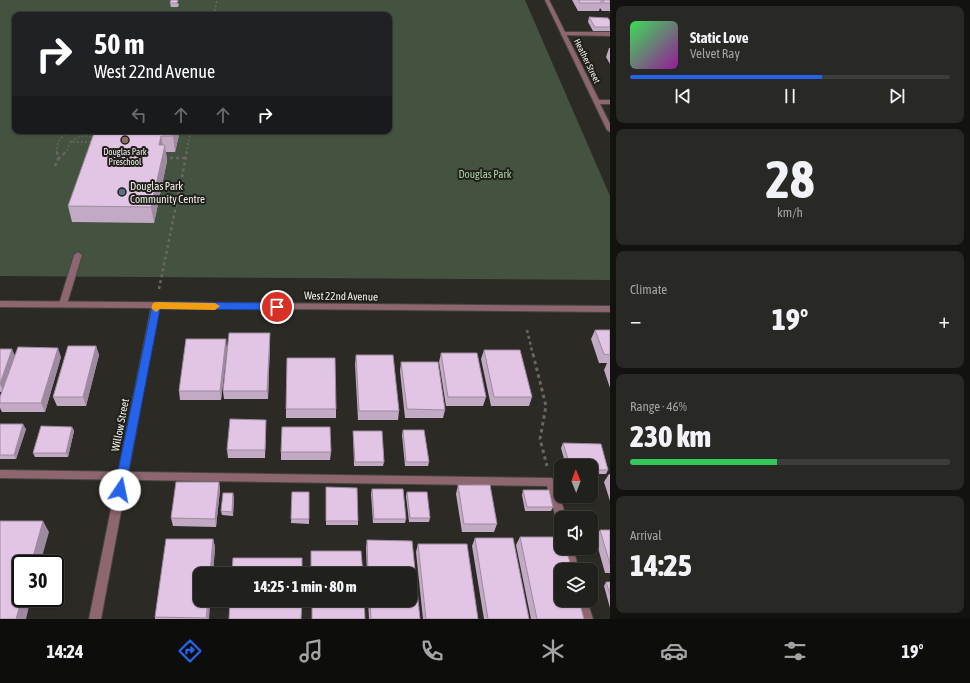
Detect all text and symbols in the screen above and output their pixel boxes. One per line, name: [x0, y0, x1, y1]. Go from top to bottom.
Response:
icon: right: [28, 28, 80, 80]
text: 50 m: [94, 28, 144, 60]
text: Static Love: [690, 29, 749, 46]
street label: Heather Street: [572, 37, 602, 85]
text: Velvet Ray: [690, 46, 740, 61]
text: West 22nd Avenue: [94, 61, 215, 82]
icon: previous: [672, 85, 694, 107]
icon: pause: [779, 85, 801, 107]
icon: next: [886, 85, 908, 107]
icon: left: [128, 104, 150, 126]
icon: ahead: [170, 104, 192, 126]
icon: ahead: [212, 104, 234, 126]
icon: right: [254, 104, 276, 126]
marker: Douglas Park Preschool: [120, 135, 130, 145]
place label: Douglas Park Preschool: [103, 147, 147, 167]
text: 28: [766, 149, 814, 209]
park label: Douglas Park: [458, 168, 512, 180]
place label: Douglas Park Community Centre: [130, 180, 205, 205]
marker: Douglas Park Community Centre: [117, 187, 127, 197]
text: km/h: [777, 205, 803, 220]
text: Climate: [630, 282, 667, 297]
street label: West 22nd Avenue: [304, 289, 378, 303]
pin: [260, 290, 294, 324]
icon: arrive: [266, 296, 288, 318]
text: 19°: [772, 302, 808, 336]
text: −: [630, 307, 641, 333]
text: +: [939, 307, 950, 333]
street label: Willow Street: [109, 398, 131, 452]
text: Range · 46%: [630, 399, 687, 414]
text: 230 km: [630, 419, 711, 453]
north arrow: [554, 459, 598, 503]
map controls: [554, 459, 598, 607]
position arrow: [99, 469, 141, 511]
button: sound: [554, 511, 598, 555]
text: Arrival: [630, 528, 662, 543]
text: 14:25: [630, 548, 692, 582]
speed limit sign: 30: [12, 555, 64, 607]
button: layers: [554, 563, 598, 607]
text: 14:25 · 1 min · 80 m: [253, 578, 357, 595]
icon: directions: [176, 637, 204, 665]
icon: music: [297, 637, 325, 665]
icon: phone: [418, 637, 446, 665]
icon: climate: [539, 637, 567, 665]
icon: car: [660, 637, 688, 665]
icon: filters: [781, 637, 809, 665]
text: 14:24: [46, 641, 83, 662]
text: 19°: [902, 641, 924, 662]

